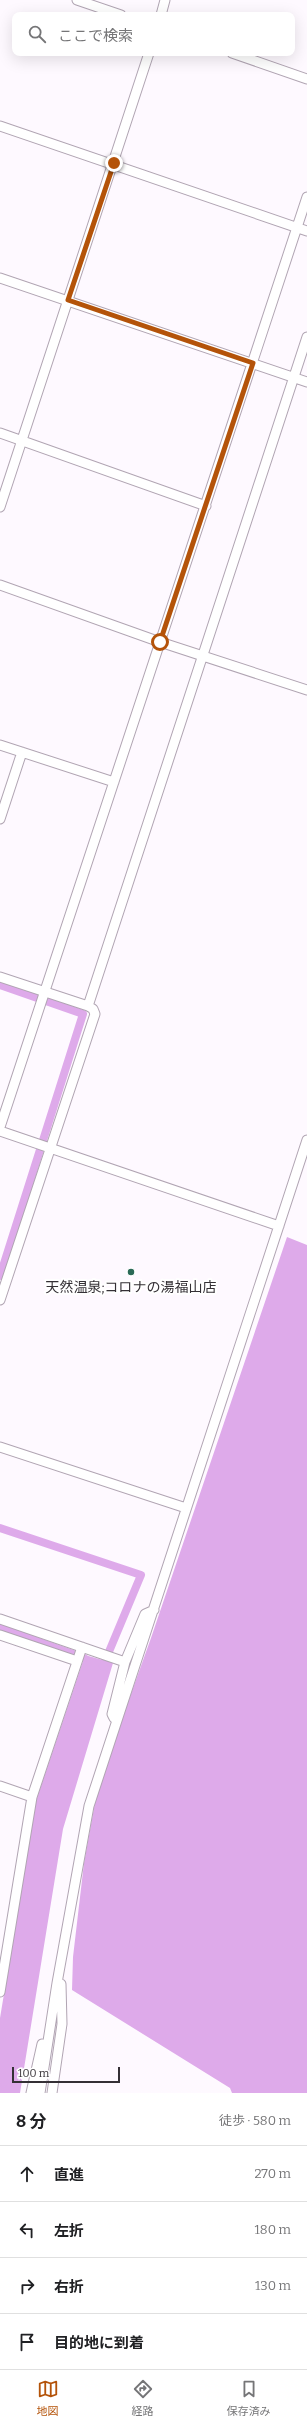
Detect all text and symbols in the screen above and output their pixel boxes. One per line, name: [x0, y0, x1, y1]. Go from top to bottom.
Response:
search box: [12, 12, 295, 56]
icon: search: [26, 23, 48, 45]
text: ここで検索: [58, 27, 133, 45]
route end: [105, 154, 123, 172]
route start: [151, 633, 169, 651]
marker: 天然温泉;コロナの湯福山店: [126, 1267, 136, 1277]
place label: 天然温泉;コロナの湯福山店: [45, 1279, 217, 1296]
scale bar: [12, 2065, 120, 2084]
text: 100 m: [18, 2067, 49, 2080]
text: 8 分: [16, 2111, 46, 2132]
text: 徒歩 · 580 m: [219, 2113, 291, 2128]
icon: ahead: [16, 2163, 38, 2185]
text: 直進: [54, 2166, 84, 2184]
text: 270 m: [254, 2166, 291, 2181]
icon: left: [16, 2219, 38, 2241]
text: 左折: [54, 2222, 84, 2240]
text: 180 m: [255, 2222, 291, 2237]
icon: right: [16, 2275, 38, 2297]
text: 右折: [54, 2278, 84, 2296]
text: 130 m: [255, 2278, 291, 2293]
icon: arrive: [16, 2331, 38, 2353]
text: 目的地に到着: [54, 2334, 144, 2352]
tab: 地図: [37, 2378, 59, 2418]
tab: 経路: [132, 2378, 154, 2418]
tab: 保存済み: [227, 2378, 271, 2418]

